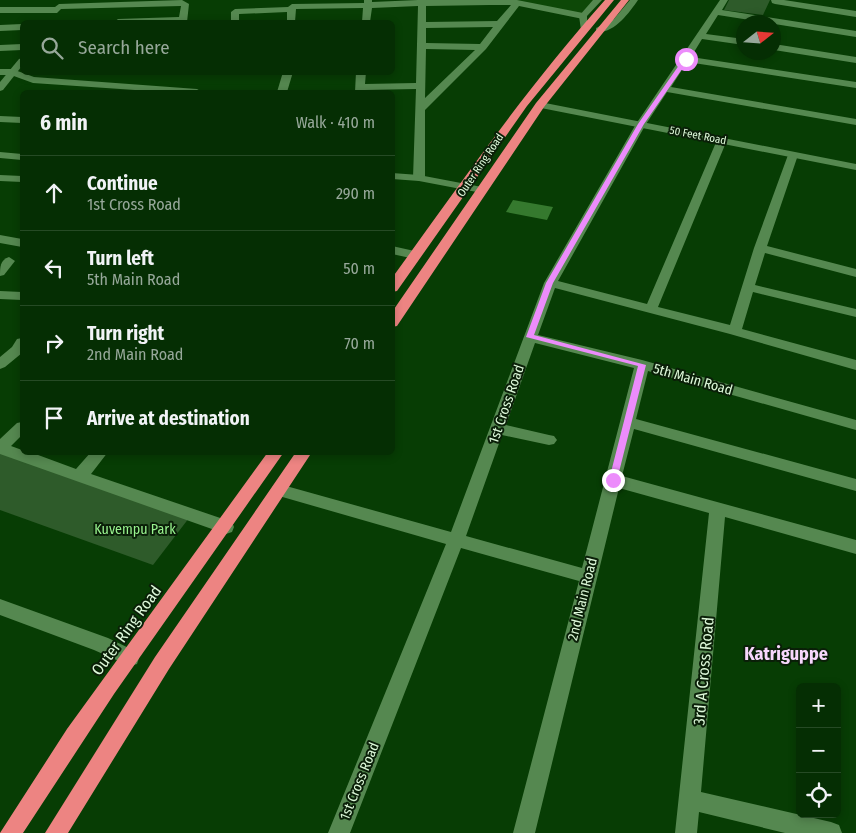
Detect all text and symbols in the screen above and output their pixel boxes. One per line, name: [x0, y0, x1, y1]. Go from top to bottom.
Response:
north arrow: [736, 15, 781, 60]
search box: [20, 20, 395, 75]
icon: search: [38, 34, 66, 62]
text: Search here: [78, 36, 170, 59]
route start: [675, 48, 698, 71]
text: 6 min: [40, 110, 88, 136]
text: Walk · 410 m: [296, 113, 375, 132]
street label: 50 Feet Road: [668, 124, 727, 147]
street label: Outer Ring Road: [455, 131, 506, 199]
text: Continue: [87, 172, 158, 195]
icon: ahead: [40, 179, 68, 207]
text: 290 m: [336, 184, 375, 203]
text: 1st Cross Road: [87, 195, 181, 214]
text: Turn left: [87, 247, 154, 270]
icon: left: [40, 254, 68, 282]
text: 50 m: [343, 259, 375, 278]
text: 5th Main Road: [87, 270, 180, 289]
text: Turn right: [87, 322, 164, 345]
icon: right: [40, 329, 68, 357]
text: 70 m: [344, 334, 375, 353]
text: 2nd Main Road: [87, 345, 183, 364]
street label: 5th Main Road: [651, 360, 734, 399]
street label: 1st Cross Road: [485, 363, 528, 446]
icon: arrive: [40, 404, 68, 432]
text: Arrive at destination: [87, 407, 250, 430]
route end: [602, 469, 625, 492]
park label: Kuvempu Park: [94, 521, 176, 538]
street label: 2nd Main Road: [564, 556, 601, 642]
street label: Outer Ring Road: [87, 582, 165, 679]
street label: 3rd A Cross Road: [689, 616, 718, 726]
district label: Katriguppe: [744, 643, 828, 665]
map controls: [796, 683, 841, 818]
button: +: [796, 683, 841, 728]
button: −: [796, 728, 841, 773]
street label: 1st Cross Road: [336, 740, 383, 822]
button: locate: [796, 773, 841, 818]

